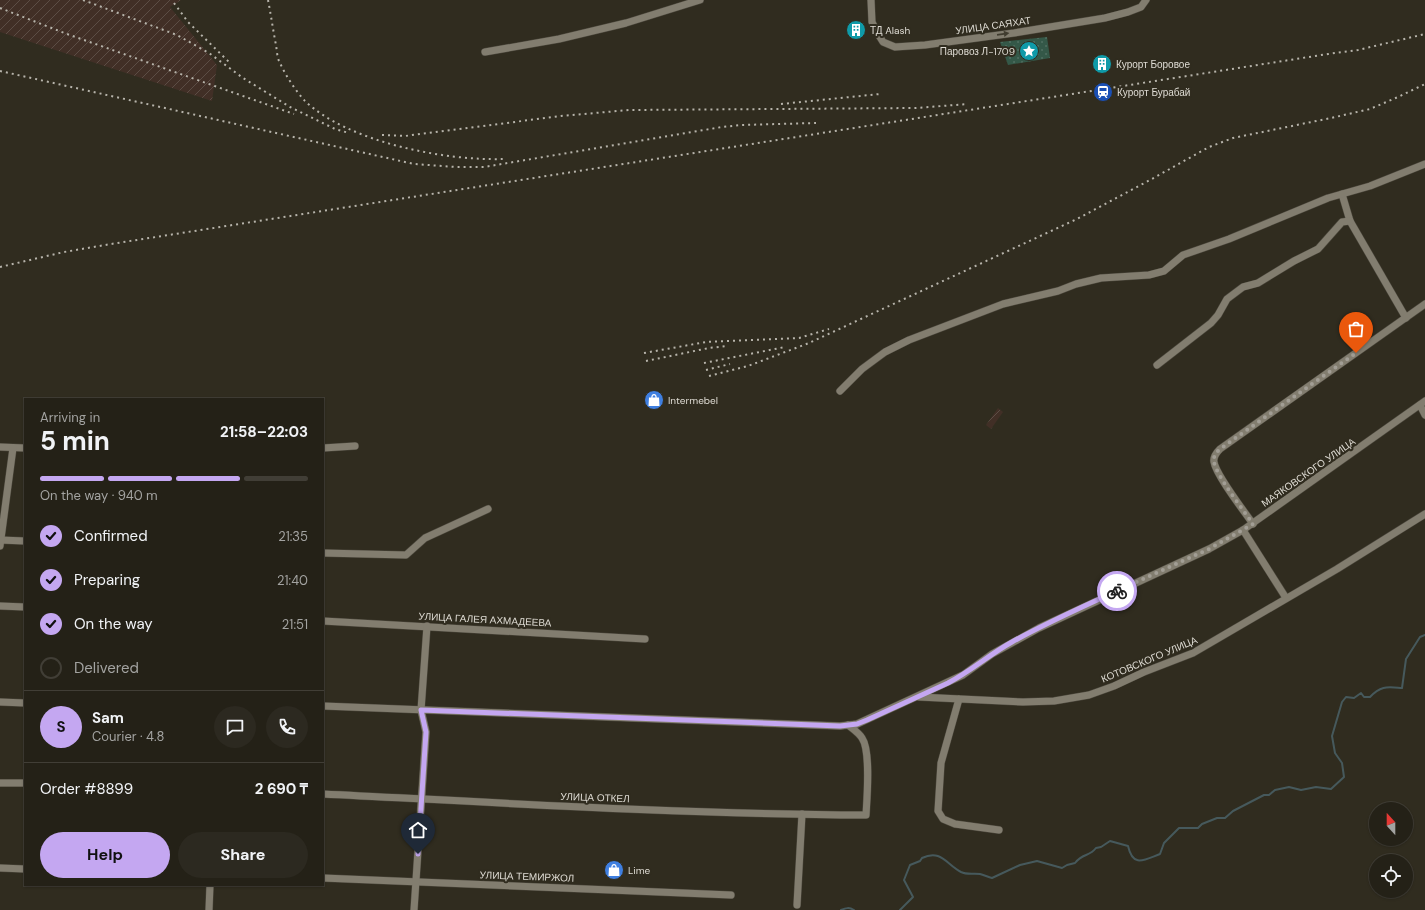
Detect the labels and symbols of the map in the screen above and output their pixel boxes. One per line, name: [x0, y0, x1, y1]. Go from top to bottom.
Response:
street label: УЛИЦА САЯХАТ: [955, 14, 1032, 37]
building icon: ТД Alash: [845, 19, 867, 41]
place label: ТД Alash: [870, 24, 911, 37]
one-way arrow: [997, 31, 1009, 37]
place icon: Паровоз Л-1709: [1018, 40, 1040, 62]
place label: Паровоз Л-1709: [940, 45, 1015, 58]
building icon: Курорт Боровое: [1091, 53, 1113, 75]
place label: Курорт Боровое: [1116, 58, 1190, 71]
station icon: Курорт Бурабай: [1092, 81, 1114, 103]
place label: Курорт Бурабай: [1117, 86, 1190, 99]
pin: [1339, 312, 1373, 353]
shop icon: Intermebel: [643, 389, 665, 411]
place label: Intermebel: [668, 394, 718, 407]
street label: МАЯКОВСКОГО УЛИЦА: [1259, 435, 1358, 510]
courier: [1097, 571, 1137, 611]
street label: УЛИЦА ГАЛЕЯ АХМАДЕЕВА: [418, 610, 552, 629]
street label: КОТОВСКОГО УЛИЦА: [1099, 633, 1199, 686]
street label: УЛИЦА ОТКЕЛ: [560, 790, 630, 805]
north arrow: [1369, 802, 1413, 846]
pin: [401, 813, 435, 854]
shop icon: Lime: [603, 859, 625, 881]
place label: Lime: [628, 864, 651, 877]
street label: УЛИЦА ТЕМИРЖОЛ: [479, 868, 574, 885]

